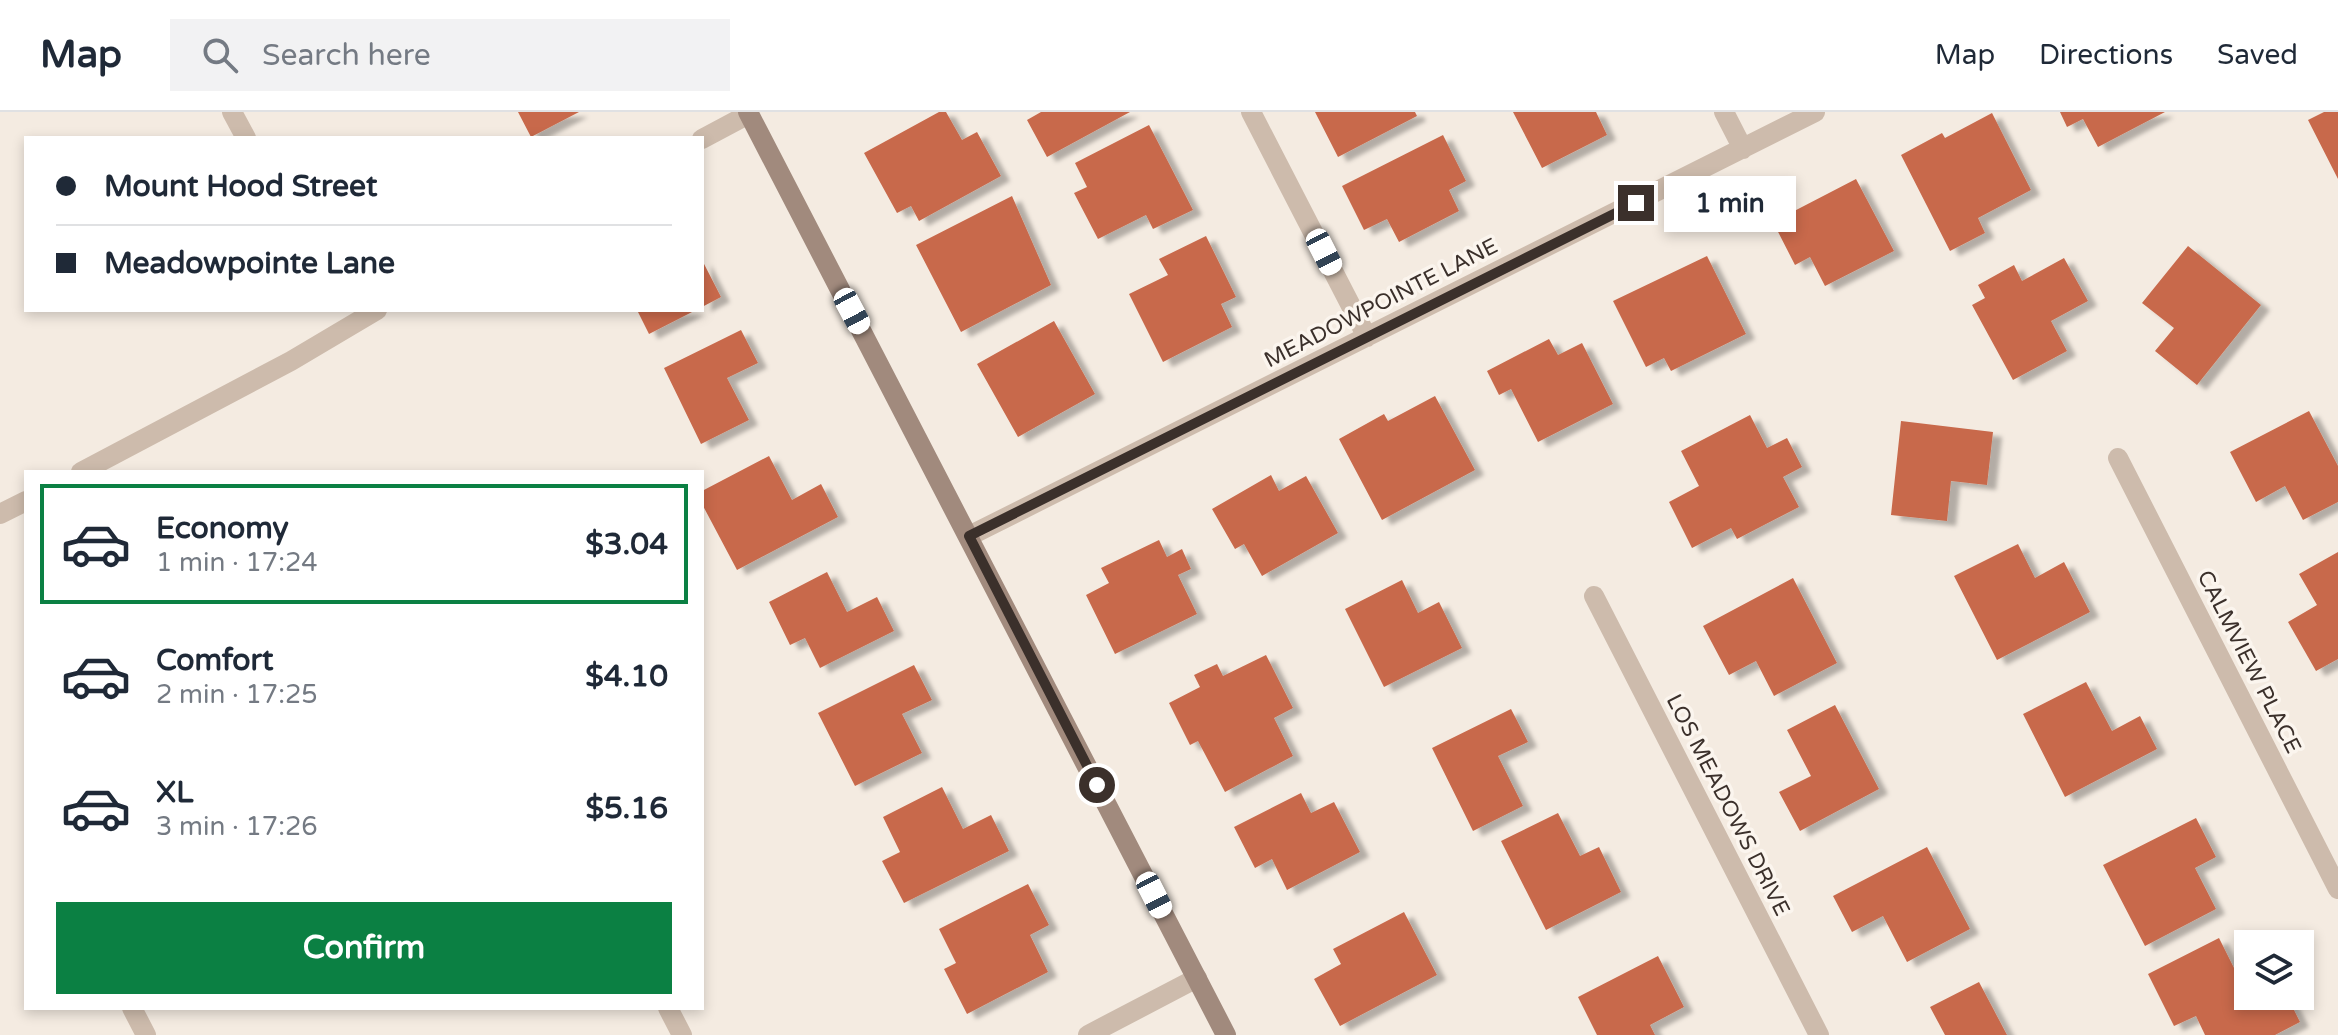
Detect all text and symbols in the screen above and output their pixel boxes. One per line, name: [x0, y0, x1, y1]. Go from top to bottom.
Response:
search box: [170, 19, 730, 91]
text: Map: [40, 32, 122, 78]
icon: search: [198, 33, 242, 77]
text: Search here: [262, 37, 431, 74]
text: Map: [1935, 38, 1995, 72]
text: Directions: [2039, 38, 2173, 72]
text: Saved: [2217, 38, 2298, 72]
text: Mount Hood Street: [104, 168, 377, 205]
callout: 1 min: [1664, 175, 1796, 231]
route end: [1618, 185, 1654, 221]
text: 1 min: [1695, 188, 1765, 219]
car: [1302, 225, 1346, 279]
street label: MEADOWPOINTE LANE: [1260, 233, 1502, 373]
text: Meadowpointe Lane: [104, 245, 395, 282]
car: [830, 284, 874, 338]
icon: car: [60, 508, 132, 580]
text: Economy: [156, 510, 289, 547]
text: $3.04: [585, 526, 668, 563]
text: 1 min · 17:24: [156, 547, 318, 578]
street label: CALMVIEW PLACE: [2192, 566, 2306, 758]
icon: car: [60, 640, 132, 712]
text: Comfort: [156, 642, 274, 679]
text: $4.10: [585, 658, 668, 695]
text: 2 min · 17:25: [156, 679, 318, 710]
street label: LOS MEADOWS DRIVE: [1661, 690, 1795, 920]
route start: [1079, 767, 1115, 803]
icon: car: [60, 772, 132, 844]
text: XL: [156, 774, 193, 811]
text: $5.16: [586, 790, 668, 827]
text: 3 min · 17:26: [156, 811, 318, 842]
car: [1132, 868, 1176, 922]
button: Confirm: [56, 902, 672, 994]
map controls: [2234, 930, 2314, 1010]
button: layers: [2234, 930, 2314, 1010]

